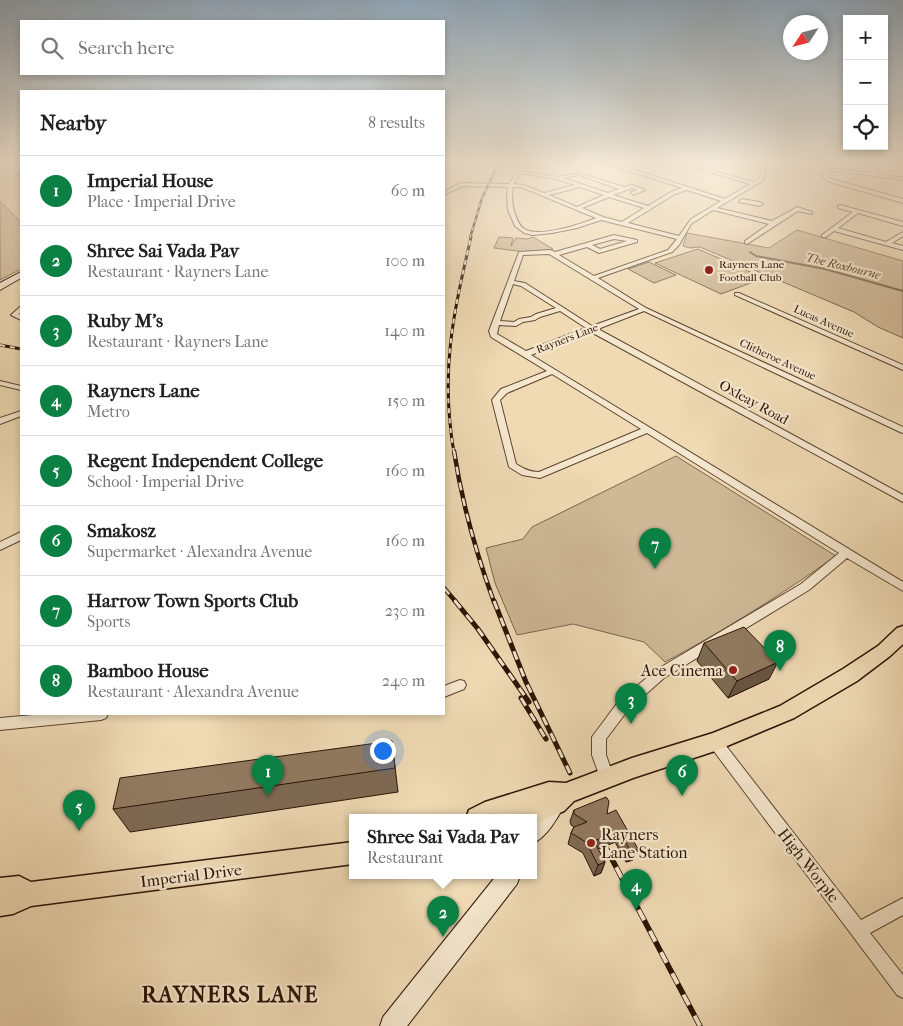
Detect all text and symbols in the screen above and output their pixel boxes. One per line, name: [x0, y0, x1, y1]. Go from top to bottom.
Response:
north arrow: [783, 15, 828, 60]
map controls: [843, 15, 888, 150]
button: +: [843, 15, 888, 60]
search box: [20, 20, 445, 75]
icon: search: [38, 34, 66, 62]
text: Search here: [78, 37, 174, 59]
button: −: [843, 60, 888, 105]
button: locate: [843, 105, 888, 150]
text: Nearby: [40, 111, 106, 135]
text: 8 results: [368, 113, 425, 132]
text: Imperial House: [87, 170, 213, 192]
text: 1: [53, 181, 59, 200]
text: 60 m: [391, 181, 425, 200]
text: Place · Imperial Drive: [87, 192, 236, 211]
text: Shree Sai Vada Pav: [87, 240, 239, 262]
water label: The Roxbourne: [804, 250, 883, 282]
text: 2: [52, 251, 60, 270]
text: 100 m: [385, 251, 425, 270]
place label: Rayners Lane Football Club: [719, 258, 785, 284]
text: Restaurant · Rayners Lane: [87, 262, 268, 281]
marker: Rayners Lane Football Club: [703, 264, 715, 276]
street label: Lucas Avenue: [792, 302, 856, 341]
text: Ruby M's: [87, 310, 163, 332]
text: 3: [53, 321, 59, 340]
text: 140 m: [384, 321, 425, 340]
street label: Rayners Lane: [534, 321, 601, 356]
text: Restaurant · Rayners Lane: [87, 332, 268, 351]
street label: Clitheroe Avenue: [738, 336, 818, 383]
street label: Oxleay Road: [716, 376, 792, 429]
text: Rayners Lane: [87, 380, 200, 402]
text: 4: [51, 391, 61, 410]
text: 150 m: [387, 391, 425, 410]
text: Metro: [87, 402, 130, 421]
text: Regent Independent College: [87, 450, 323, 472]
text: 5: [53, 461, 59, 480]
text: 160 m: [385, 461, 425, 480]
text: School · Imperial Drive: [87, 472, 244, 491]
text: Smakosz: [87, 520, 156, 542]
pin: 7: [639, 528, 671, 569]
text: 6: [52, 531, 60, 550]
text: 160 m: [385, 531, 425, 550]
text: Supermarket · Alexandra Avenue: [87, 542, 312, 561]
text: Harrow Town Sports Club: [87, 590, 298, 612]
text: 7: [52, 601, 60, 620]
text: 230 m: [385, 601, 425, 620]
text: Sports: [87, 612, 130, 631]
pin: 8: [764, 630, 796, 671]
text: Bamboo House: [87, 660, 209, 682]
place label: Ace Cinema: [640, 661, 724, 680]
marker: Ace Cinema: [727, 664, 739, 676]
text: 8: [52, 671, 60, 690]
text: 240 m: [382, 671, 425, 690]
text: Restaurant · Alexandra Avenue: [87, 682, 299, 701]
pin: 3: [615, 683, 647, 724]
your location: [370, 738, 396, 764]
pin: 1: [252, 755, 284, 796]
pin: 6: [666, 755, 698, 796]
pin: 5: [63, 790, 95, 831]
popup: [349, 814, 537, 879]
street label: High Worple: [774, 824, 844, 906]
place label: Rayners Lane Station: [601, 825, 688, 862]
text: Shree Sai Vada Pav: [367, 826, 519, 848]
marker: Rayners Lane Station: [585, 837, 597, 849]
text: Restaurant: [367, 848, 443, 867]
street label: Imperial Drive: [139, 860, 243, 891]
pin: 4: [620, 869, 652, 910]
pin: 2: [427, 896, 459, 937]
district label: RAYNERS LANE: [142, 982, 318, 1008]

